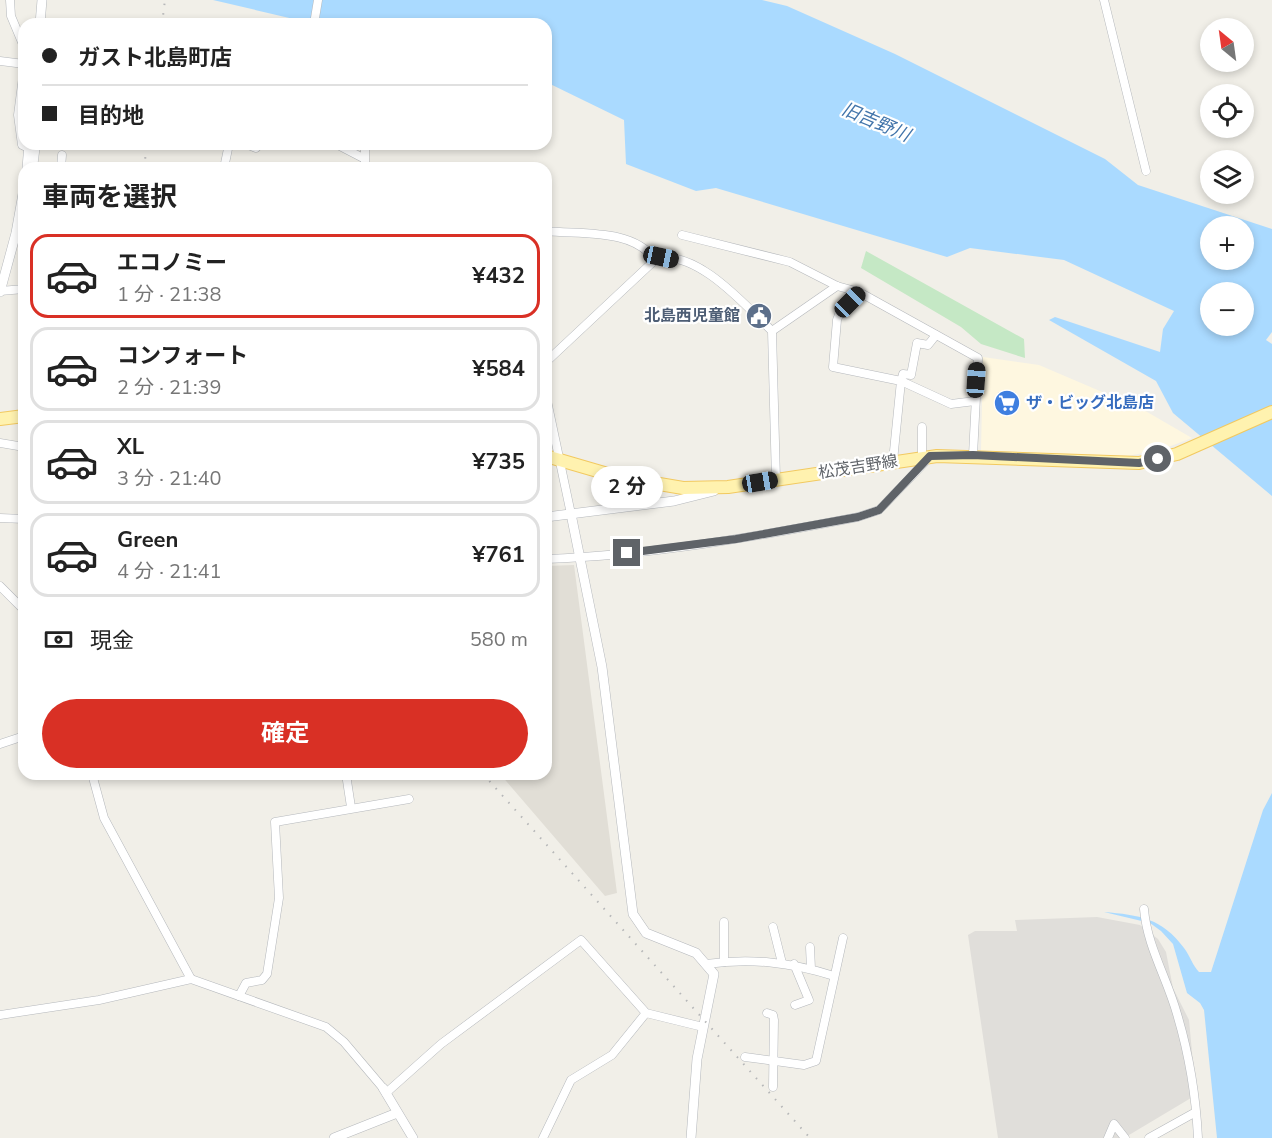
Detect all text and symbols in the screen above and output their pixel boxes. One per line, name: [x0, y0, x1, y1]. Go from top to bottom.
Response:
north arrow: [1200, 18, 1254, 72]
map controls: [1200, 18, 1254, 336]
text: ガスト北島町店: [78, 43, 232, 73]
button: locate: [1200, 84, 1254, 138]
water label: 旧吉野川: [838, 97, 916, 148]
text: 目的地: [78, 101, 144, 131]
button: layers: [1200, 150, 1254, 204]
text: 車両を選択: [42, 179, 177, 216]
button: +: [1200, 216, 1254, 270]
car: [642, 244, 680, 270]
text: エコノミー: [117, 248, 227, 278]
icon: car: [45, 249, 99, 303]
text: ¥432: [472, 261, 525, 291]
text: 1 分 · 21:38: [117, 281, 222, 308]
button: −: [1200, 282, 1254, 336]
car: [831, 283, 869, 321]
public building icon: 北島西児童館: [744, 301, 774, 331]
place label: 北島西児童館: [644, 305, 740, 327]
text: コンフォート: [117, 341, 248, 371]
icon: car: [45, 342, 99, 396]
text: ¥584: [472, 354, 525, 384]
car: [966, 361, 986, 399]
text: 2 分 · 21:39: [117, 374, 222, 401]
supermarket icon: ザ・ビッグ北島店: [992, 388, 1022, 418]
place label: ザ・ビッグ北島店: [1026, 392, 1154, 414]
text: XL: [117, 432, 144, 462]
icon: car: [45, 435, 99, 489]
route start: [1144, 445, 1171, 472]
text: ¥735: [472, 447, 525, 477]
street label: 松茂吉野線: [817, 450, 899, 484]
text: 3 分 · 21:40: [117, 465, 222, 492]
callout: 2 分: [591, 466, 663, 508]
car: [741, 470, 779, 494]
text: 2 分: [608, 473, 646, 500]
text: Green: [117, 525, 178, 555]
icon: car: [45, 528, 99, 582]
route end: [613, 539, 640, 566]
text: ¥761: [472, 540, 525, 570]
text: 4 分 · 21:41: [117, 558, 222, 585]
icon: cash: [42, 623, 75, 656]
text: 現金: [90, 626, 134, 656]
text: 580 m: [470, 626, 528, 653]
button: 確定: [42, 699, 528, 768]

